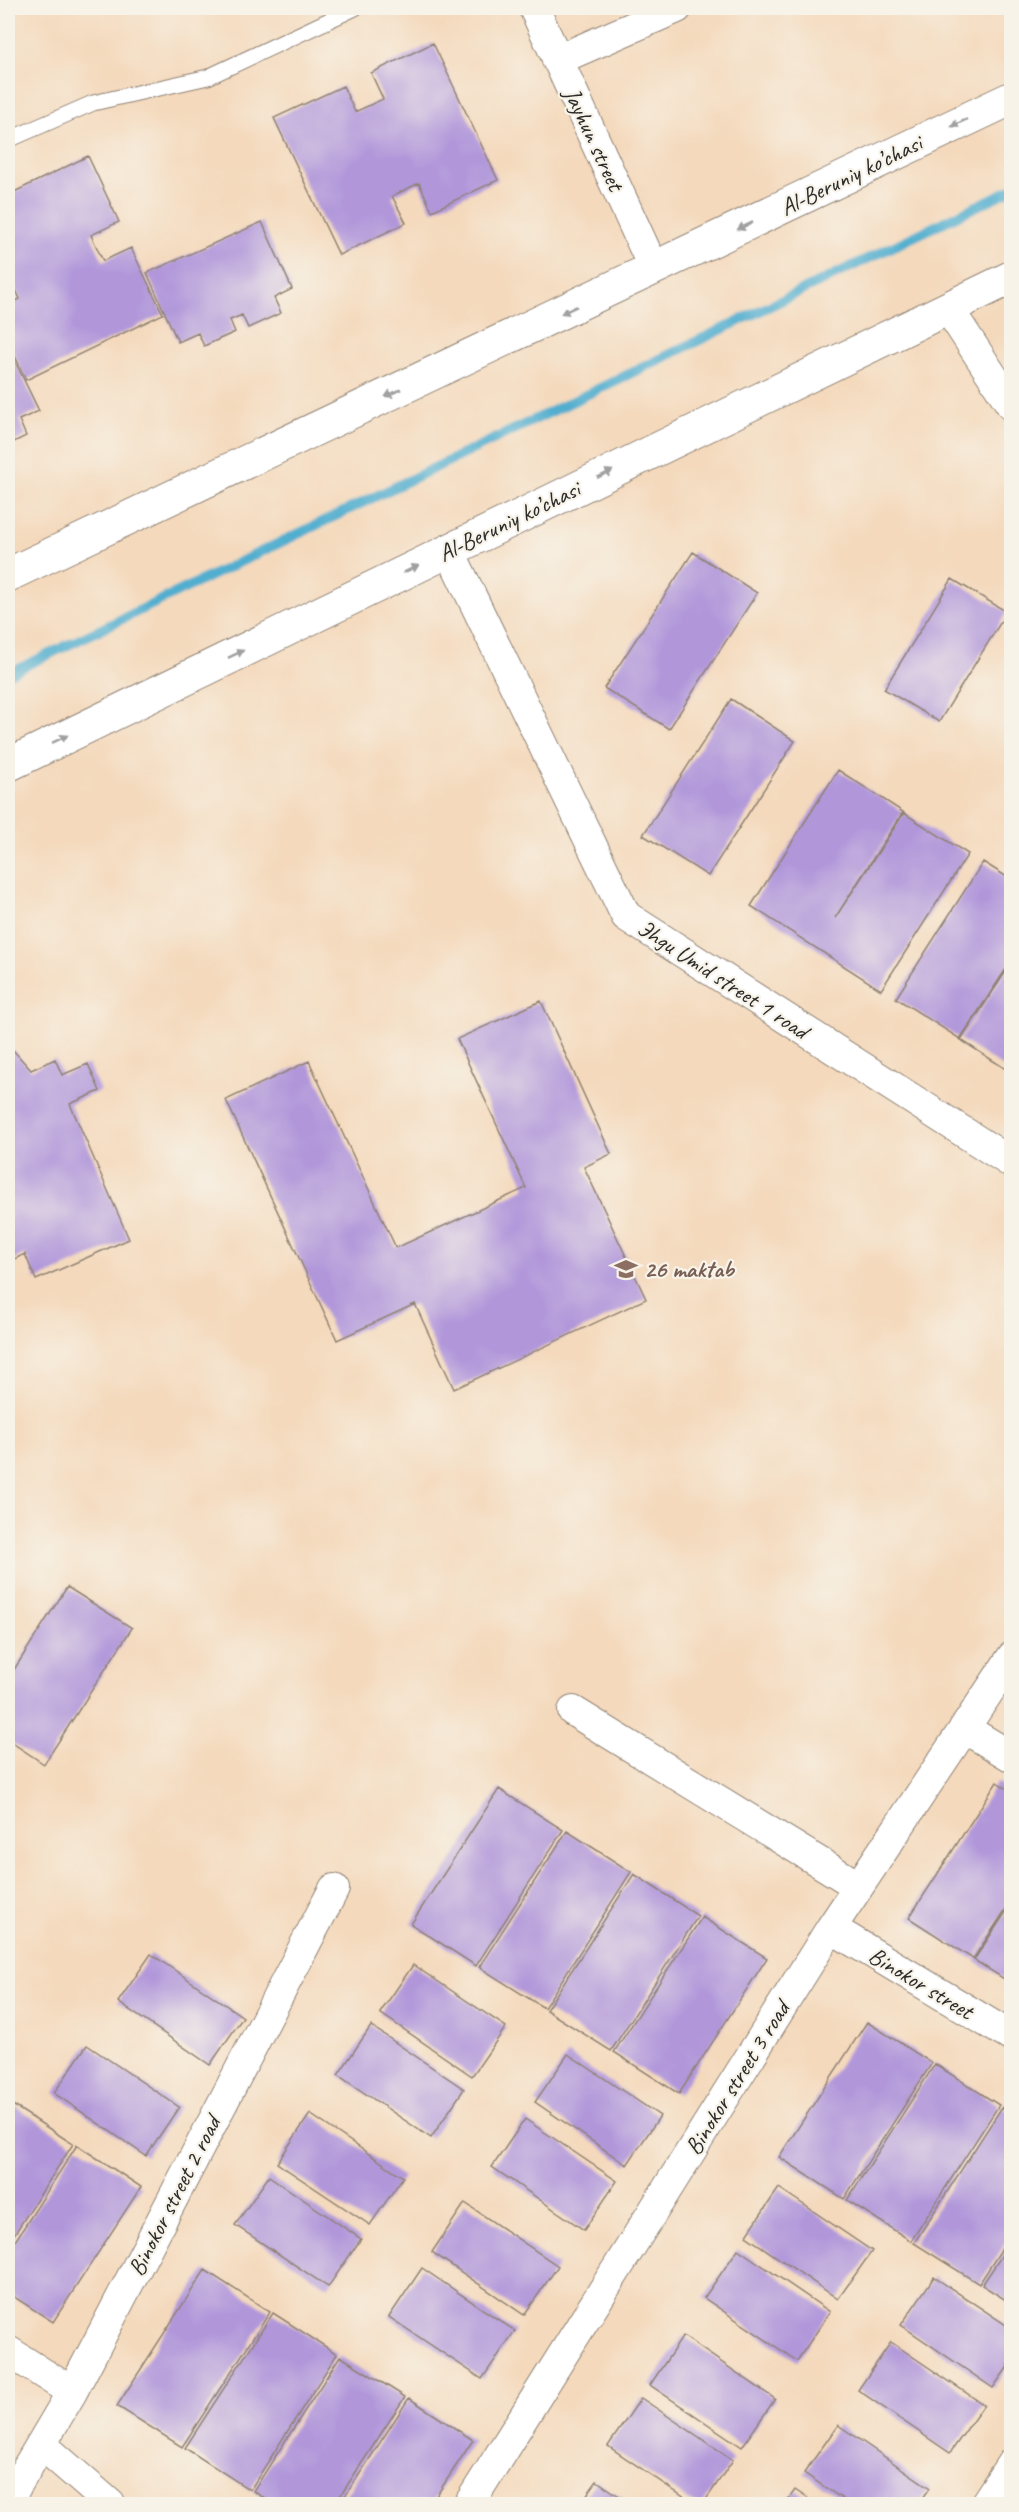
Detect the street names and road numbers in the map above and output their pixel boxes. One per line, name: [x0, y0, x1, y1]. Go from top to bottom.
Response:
street label: Jayhun street: [557, 82, 632, 197]
street label: Al-Beruniy ko’chasi: [775, 127, 929, 222]
street label: Al-Beruniy ko’chasi: [433, 473, 587, 568]
street label: Эhgu Umid street 1 road: [632, 913, 817, 1047]
street label: Binokor street: [863, 1940, 980, 2027]
street label: Binokor street 3 road: [678, 1993, 798, 2160]
street label: Binokor street 2 road: [121, 2108, 229, 2281]

